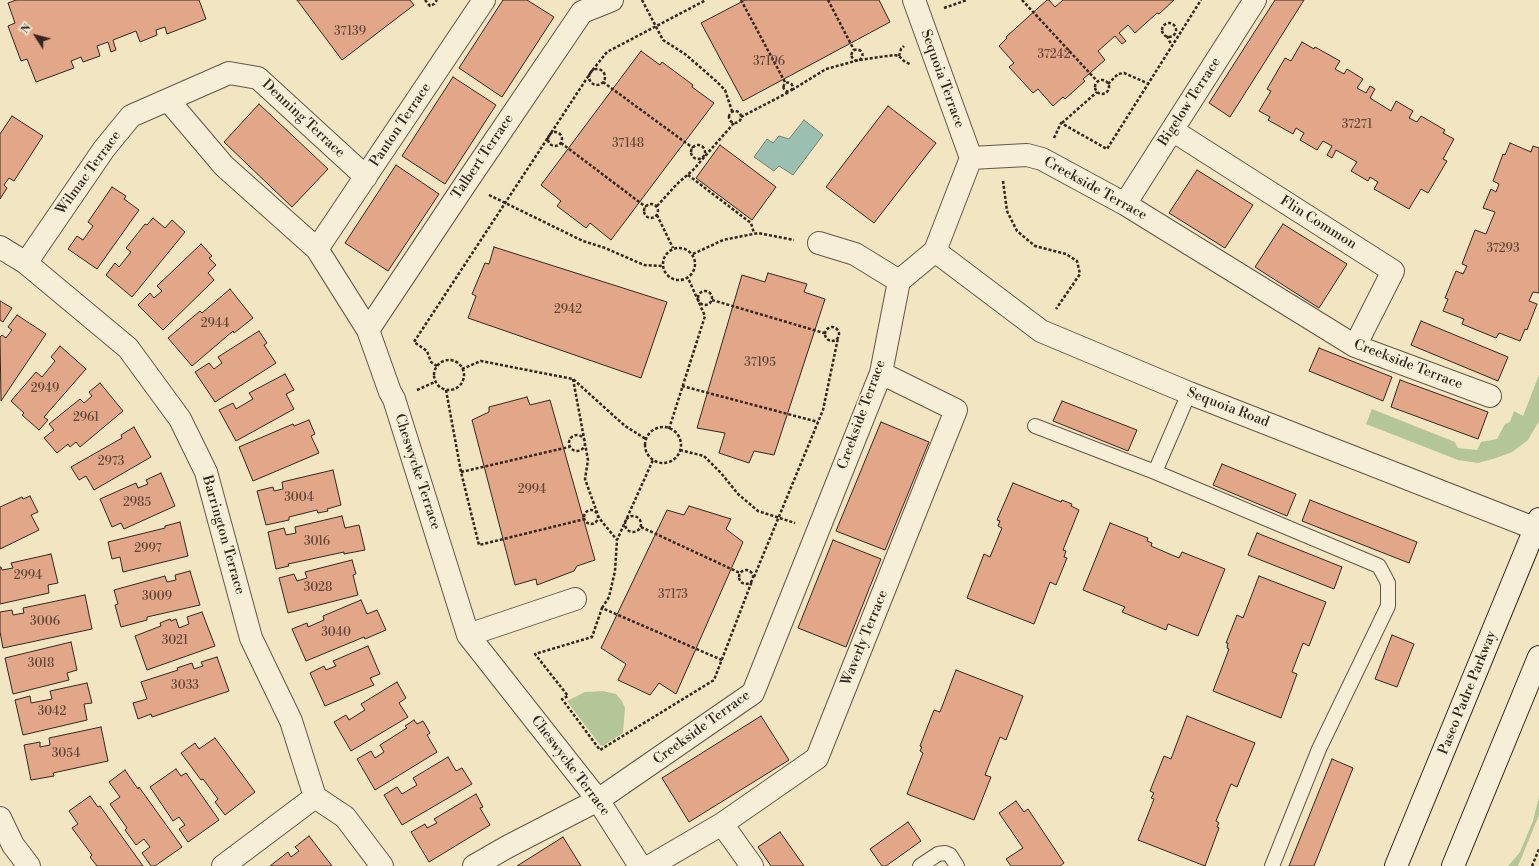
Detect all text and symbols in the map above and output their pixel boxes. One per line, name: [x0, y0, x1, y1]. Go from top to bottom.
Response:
north arrow: [16, 16, 56, 56]
text: N: [18, 21, 35, 37]
house number: 37139: [334, 25, 366, 39]
street label: Sequoia Terrace: [916, 28, 968, 130]
house number: 37242: [1037, 48, 1071, 62]
house number: 37196: [753, 55, 785, 69]
street label: Bigelow Terrace: [1155, 55, 1225, 149]
street label: Denning Terrace: [258, 76, 348, 162]
street label: Panton Terrace: [367, 80, 435, 170]
street label: Talbert Terrace: [448, 111, 518, 203]
house number: 37271: [1342, 118, 1372, 132]
street label: Wilmac Terrace: [53, 128, 125, 218]
house number: 37148: [612, 137, 644, 151]
street label: Creekside Terrace: [1040, 154, 1150, 224]
street label: Flin Common: [1276, 193, 1360, 253]
house number: 37293: [1486, 242, 1520, 256]
house number: 2942: [554, 303, 582, 317]
house number: 2944: [201, 317, 229, 331]
street label: Creekside Terrace: [1351, 336, 1465, 394]
house number: 37195: [744, 356, 776, 370]
street label: Creekside Terrace: [834, 358, 890, 472]
house number: 2949: [31, 382, 59, 396]
street label: Sequoia Road: [1185, 385, 1271, 431]
house number: 2961: [73, 411, 99, 425]
street label: Cheswycke Terrace: [390, 412, 444, 532]
house number: 2973: [98, 455, 124, 469]
street label: Barrington Terrace: [198, 474, 248, 596]
house number: 2994: [518, 483, 546, 497]
house number: 3004: [284, 491, 314, 505]
house number: 2985: [123, 496, 151, 510]
house number: 3016: [304, 535, 330, 549]
house number: 2997: [134, 542, 162, 556]
house number: 2994: [14, 569, 42, 583]
house number: 3028: [304, 581, 332, 595]
house number: 37173: [658, 588, 688, 602]
street label: Waverly Terrace: [838, 588, 892, 688]
house number: 3009: [142, 590, 172, 604]
house number: 3006: [30, 615, 60, 629]
house number: 3040: [321, 626, 351, 640]
street label: Paseo Padre Parkway: [1435, 629, 1501, 757]
house number: 3021: [162, 634, 188, 648]
house number: 3018: [28, 657, 54, 671]
house number: 3033: [171, 679, 199, 693]
street label: Creekside Terrace: [650, 687, 754, 769]
house number: 3042: [38, 705, 66, 719]
street label: Cheswycke Terrace: [527, 713, 613, 819]
house number: 3054: [52, 747, 80, 761]

